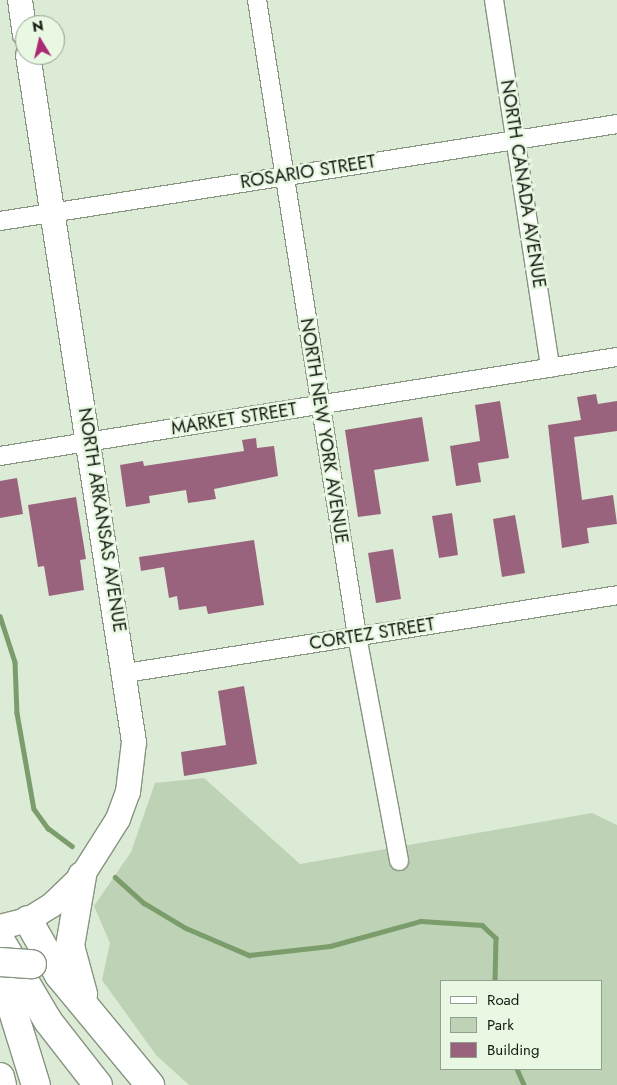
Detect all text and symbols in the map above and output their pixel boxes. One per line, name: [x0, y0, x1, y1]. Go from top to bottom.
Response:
north arrow: [15, 15, 65, 65]
text: N: [31, 15, 45, 37]
street label: NORTH CANADA AVENUE: [496, 78, 550, 290]
street label: ROSARIO STREET: [239, 151, 377, 193]
street label: NORTH NEW YORK AVENUE: [295, 317, 353, 545]
street label: MARKET STREET: [170, 398, 298, 440]
street label: NORTH ARKANSAS AVENUE: [74, 406, 130, 634]
street label: CORTEZ STREET: [308, 613, 436, 655]
legend: [440, 980, 602, 1070]
text: Road: [487, 989, 519, 1011]
text: Park: [487, 1014, 514, 1036]
text: Building: [487, 1039, 539, 1061]

